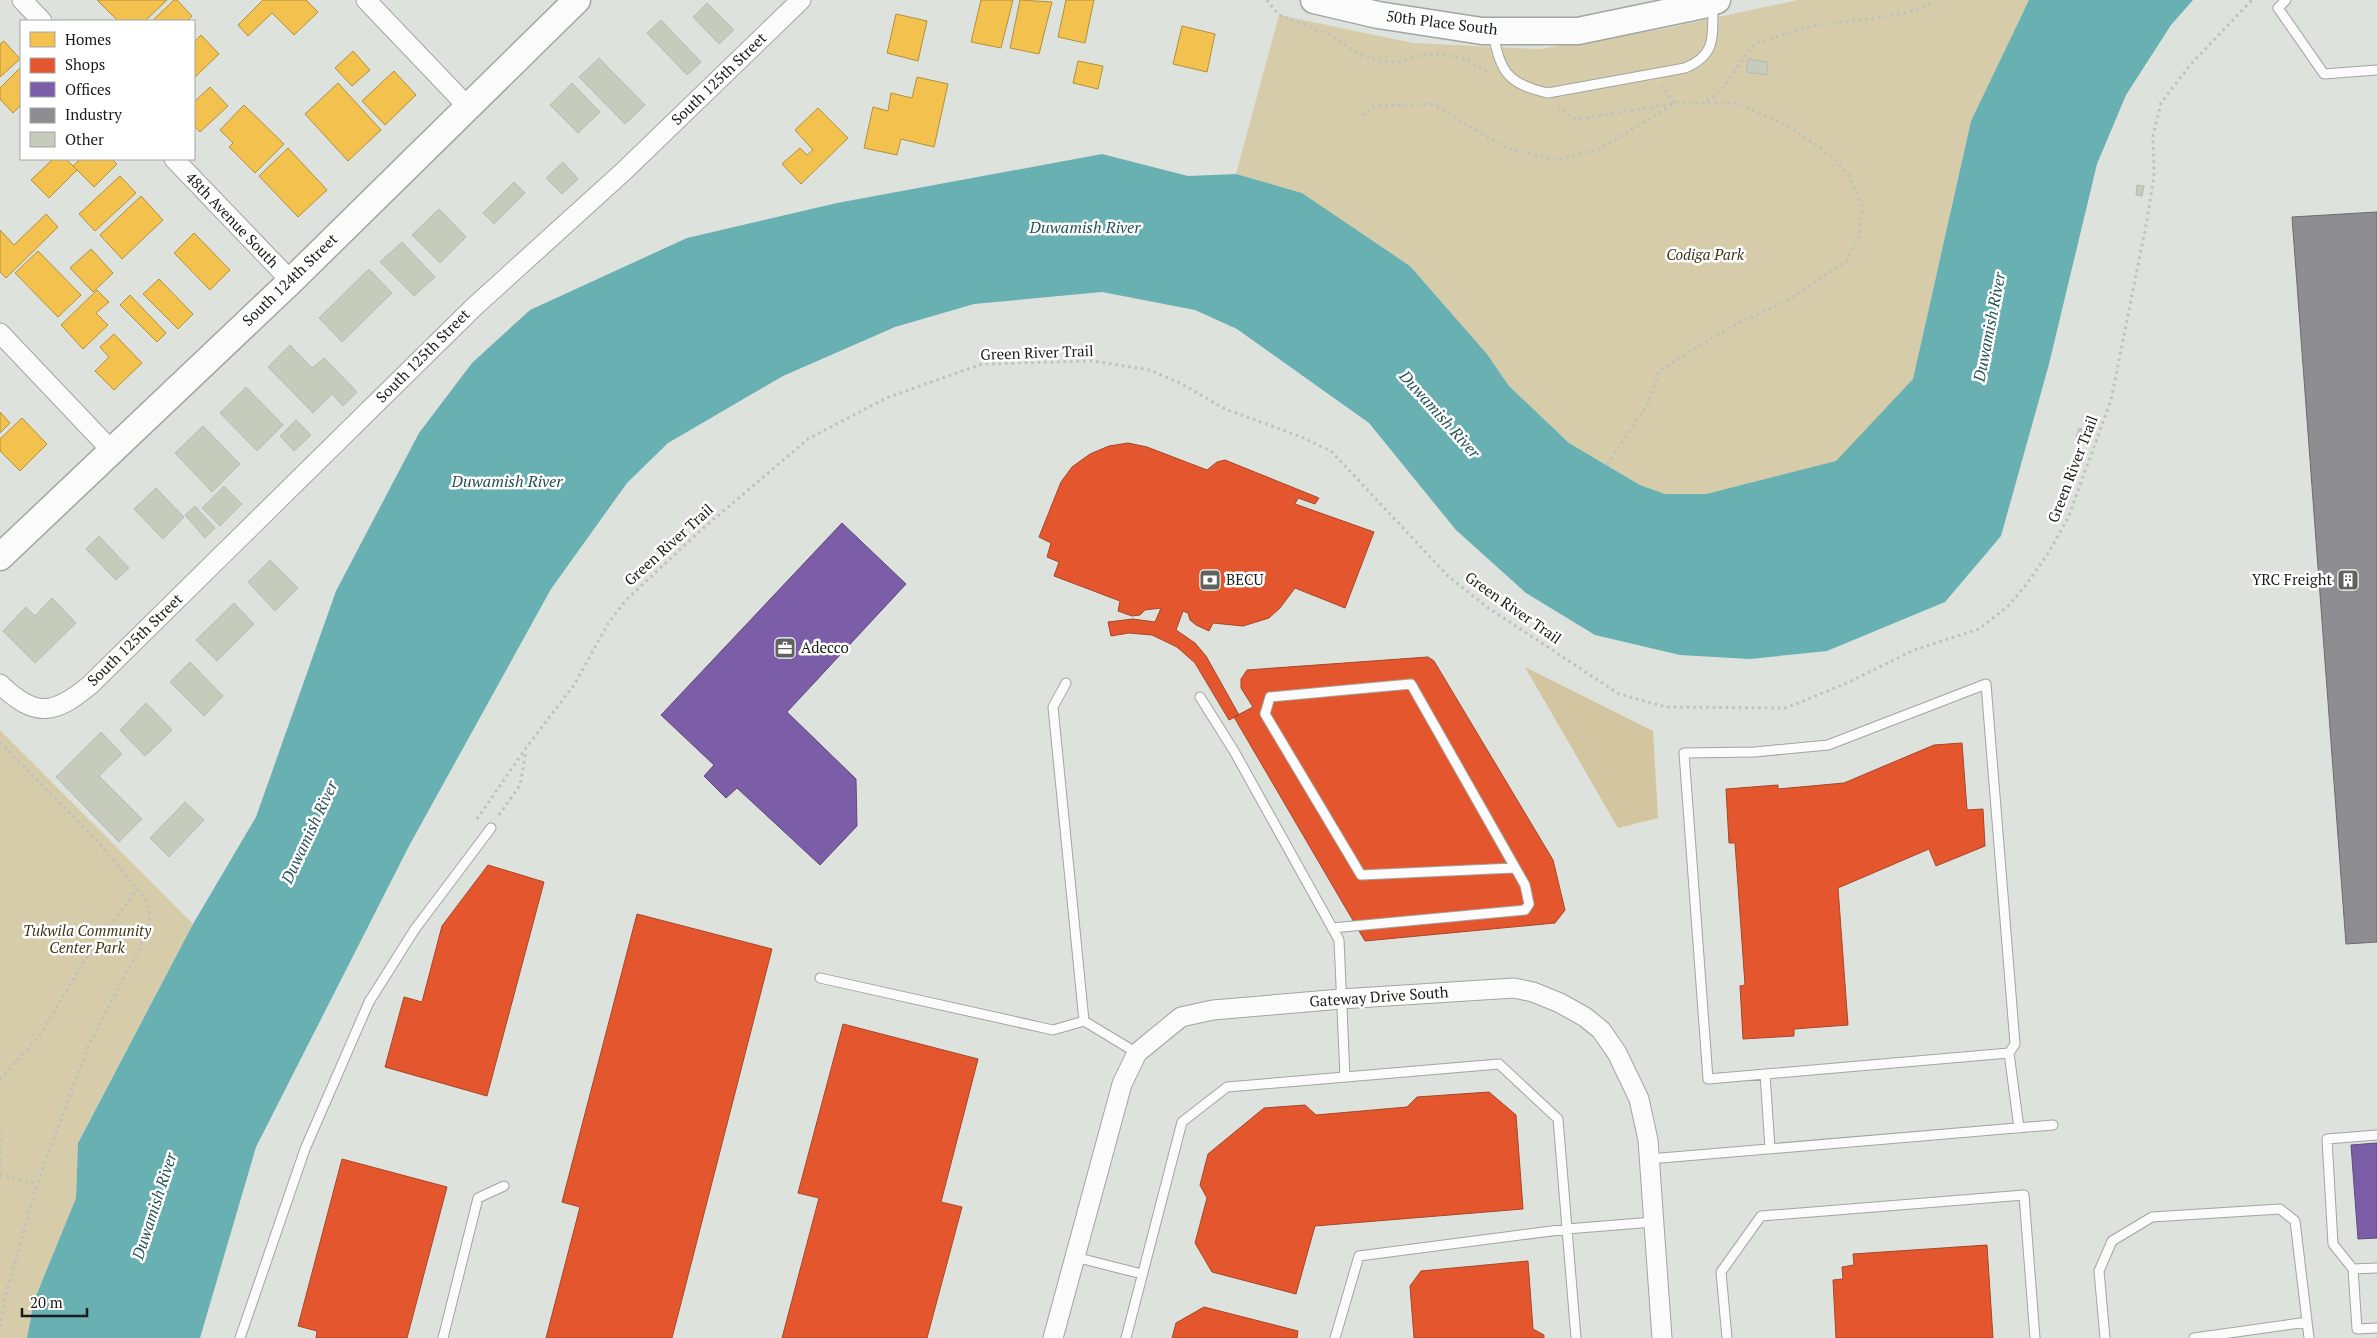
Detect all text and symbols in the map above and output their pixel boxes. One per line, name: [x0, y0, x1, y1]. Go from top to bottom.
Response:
street label: 50th Place South: [1385, 5, 1499, 39]
legend: [20, 20, 195, 160]
street label: South 125th Street: [666, 27, 771, 129]
text: Homes: [65, 29, 111, 49]
text: Shops: [65, 54, 105, 74]
text: Offices: [65, 79, 111, 99]
text: Industry: [65, 104, 122, 124]
text: Other: [65, 129, 104, 149]
street label: 48th Avenue South: [182, 167, 284, 272]
water label: Duwamish River: [1029, 216, 1141, 238]
street label: South 124th Street: [237, 228, 342, 330]
park label: Codiga Park: [1666, 244, 1745, 264]
water label: Duwamish River: [1967, 270, 2011, 385]
street label: South 125th Street: [371, 304, 474, 407]
street label: Green River Trail: [980, 340, 1094, 364]
water label: Duwamish River: [1394, 365, 1486, 463]
street label: Green River Trail: [2042, 412, 2102, 525]
water label: Duwamish River: [451, 470, 563, 492]
street label: Green River Trail: [620, 499, 717, 590]
street label: Green River Trail: [1461, 567, 1566, 648]
bank icon: BECU: [1198, 568, 1222, 592]
building icon: YRC Freight: [2336, 568, 2360, 592]
place label: BECU: [1226, 569, 1264, 589]
place label: YRC Freight: [2252, 569, 2332, 589]
street label: South 125th Street: [82, 588, 187, 690]
office icon: Adecco: [773, 636, 797, 660]
place label: Adecco: [801, 637, 849, 657]
water label: Duwamish River: [275, 776, 343, 888]
park label: Tukwila Community Center Park: [23, 920, 152, 957]
street label: Gateway Drive South: [1309, 981, 1449, 1011]
water label: Duwamish River: [126, 1149, 182, 1263]
scale bar: [22, 1286, 88, 1318]
text: 20 m: [30, 1292, 63, 1312]

